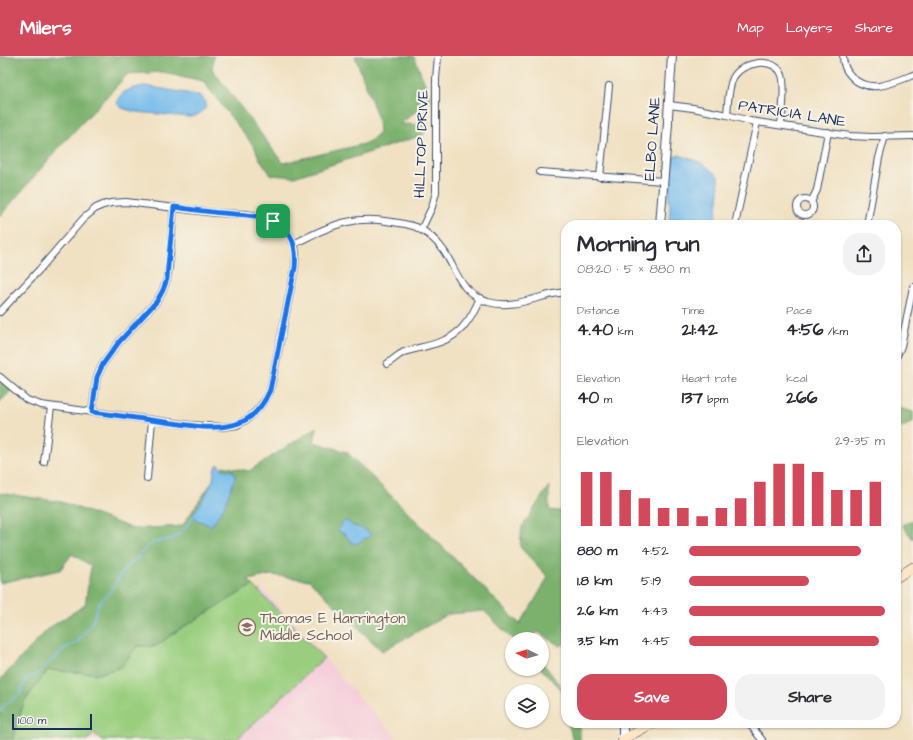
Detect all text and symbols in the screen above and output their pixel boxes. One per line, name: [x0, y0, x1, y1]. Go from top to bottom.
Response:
text: Milers: [20, 15, 72, 42]
text: Map: [737, 18, 764, 38]
text: Layers: [786, 18, 833, 38]
text: Share: [855, 18, 893, 38]
street label: HILLTOP DRIVE: [409, 90, 434, 198]
street label: PATRICIA LANE: [737, 95, 847, 132]
street label: ELBO LANE: [639, 96, 666, 182]
pin: [256, 204, 290, 238]
icon: arrive: [262, 210, 284, 232]
text: Morning run: [577, 229, 700, 260]
button: share: [843, 233, 885, 275]
text: 08:20 · 5 × 880 m: [577, 260, 690, 278]
text: Distance: [577, 303, 620, 318]
text: Time: [682, 303, 705, 318]
text: Pace: [786, 303, 812, 318]
text: 4.40: [577, 318, 613, 342]
text: 21:42: [682, 318, 718, 342]
text: 4:56: [786, 318, 823, 342]
text: km: [613, 324, 633, 339]
text: /km: [823, 324, 848, 339]
text: Elevation: [577, 371, 620, 386]
text: Heart rate: [682, 371, 737, 386]
text: kcal: [786, 371, 807, 386]
text: 40: [577, 386, 599, 410]
text: 137: [682, 386, 703, 410]
text: 266: [786, 386, 817, 410]
text: m: [599, 392, 612, 407]
text: bpm: [703, 392, 728, 407]
text: Elevation: [577, 432, 628, 450]
text: 29–35 m: [835, 432, 885, 450]
text: 880 m: [577, 542, 617, 560]
text: 4:52: [641, 542, 669, 560]
text: 1.8 km: [577, 572, 612, 590]
text: 5:19: [641, 572, 661, 590]
text: 2.6 km: [577, 602, 618, 620]
text: 4:43: [641, 602, 667, 620]
place label: Thomas E Harrington Middle School: [260, 608, 406, 646]
school or university icon: Thomas E Harrington Middle School: [237, 617, 257, 637]
north arrow: [505, 632, 549, 676]
map controls: [505, 632, 549, 728]
text: 3.5 km: [577, 632, 618, 650]
text: 4:45: [641, 632, 670, 650]
button: Save: [577, 674, 727, 720]
button: Share: [735, 674, 885, 720]
button: layers: [505, 684, 549, 728]
scale bar: [12, 712, 92, 731]
text: 100 m: [18, 713, 46, 728]

